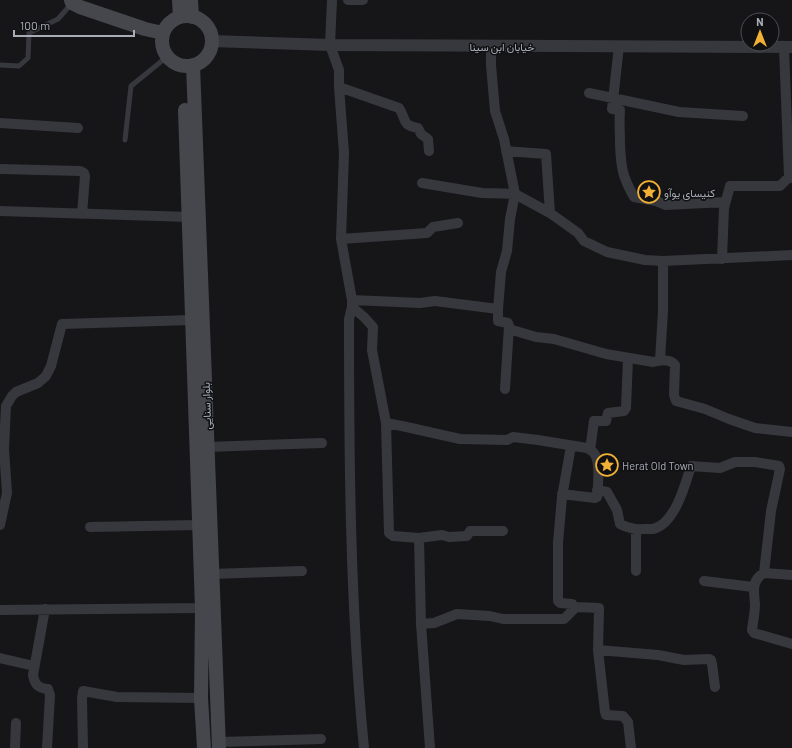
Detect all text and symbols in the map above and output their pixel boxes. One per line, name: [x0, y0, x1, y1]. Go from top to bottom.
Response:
scale bar: [14, 12, 134, 38]
north arrow: [740, 12, 780, 52]
text: N: [756, 15, 764, 28]
text: 100 m: [20, 18, 50, 32]
street label: خیابان ابن سینا: [469, 40, 535, 54]
place icon: کنیسای یوآو: [636, 179, 662, 205]
place label: کنیسای یوآو: [664, 186, 715, 200]
street label: بلوار سنایی: [199, 382, 214, 430]
place icon: Herat Old Town: [594, 452, 620, 478]
place label: Herat Old Town: [622, 459, 694, 472]

